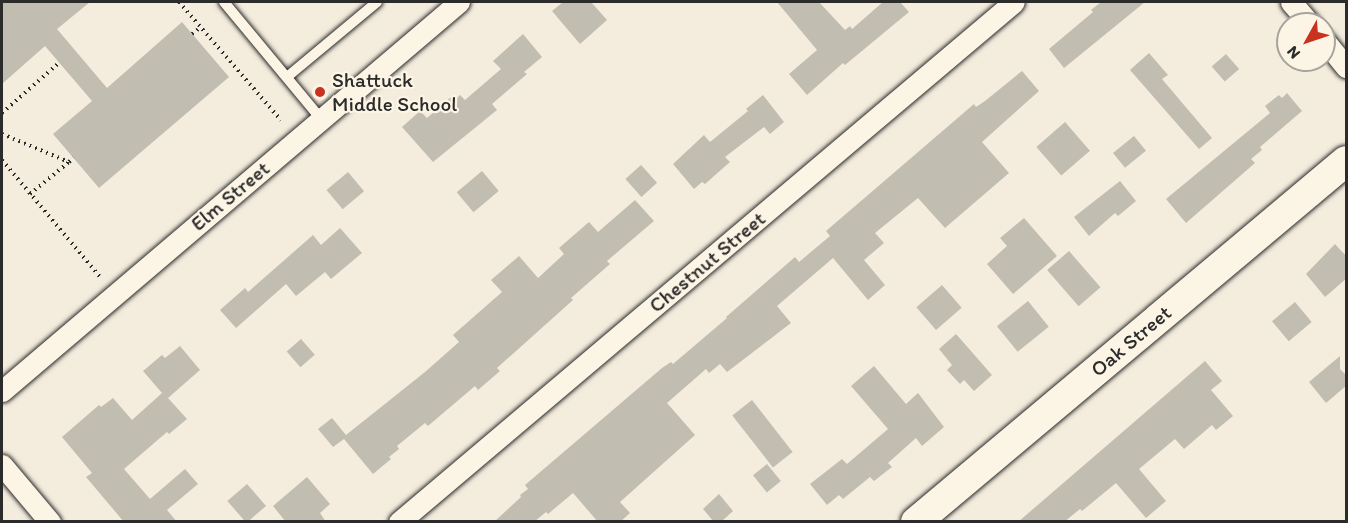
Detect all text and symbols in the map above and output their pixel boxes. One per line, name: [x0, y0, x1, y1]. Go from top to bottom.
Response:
north arrow: [1276, 12, 1336, 72]
text: N: [1283, 42, 1304, 63]
place label: Shattuck Middle School: [332, 67, 457, 117]
marker: Shattuck Middle School: [313, 85, 327, 99]
street label: Elm Street: [186, 156, 274, 236]
street label: Chestnut Street: [644, 206, 770, 318]
street label: Oak Street: [1086, 300, 1176, 382]

